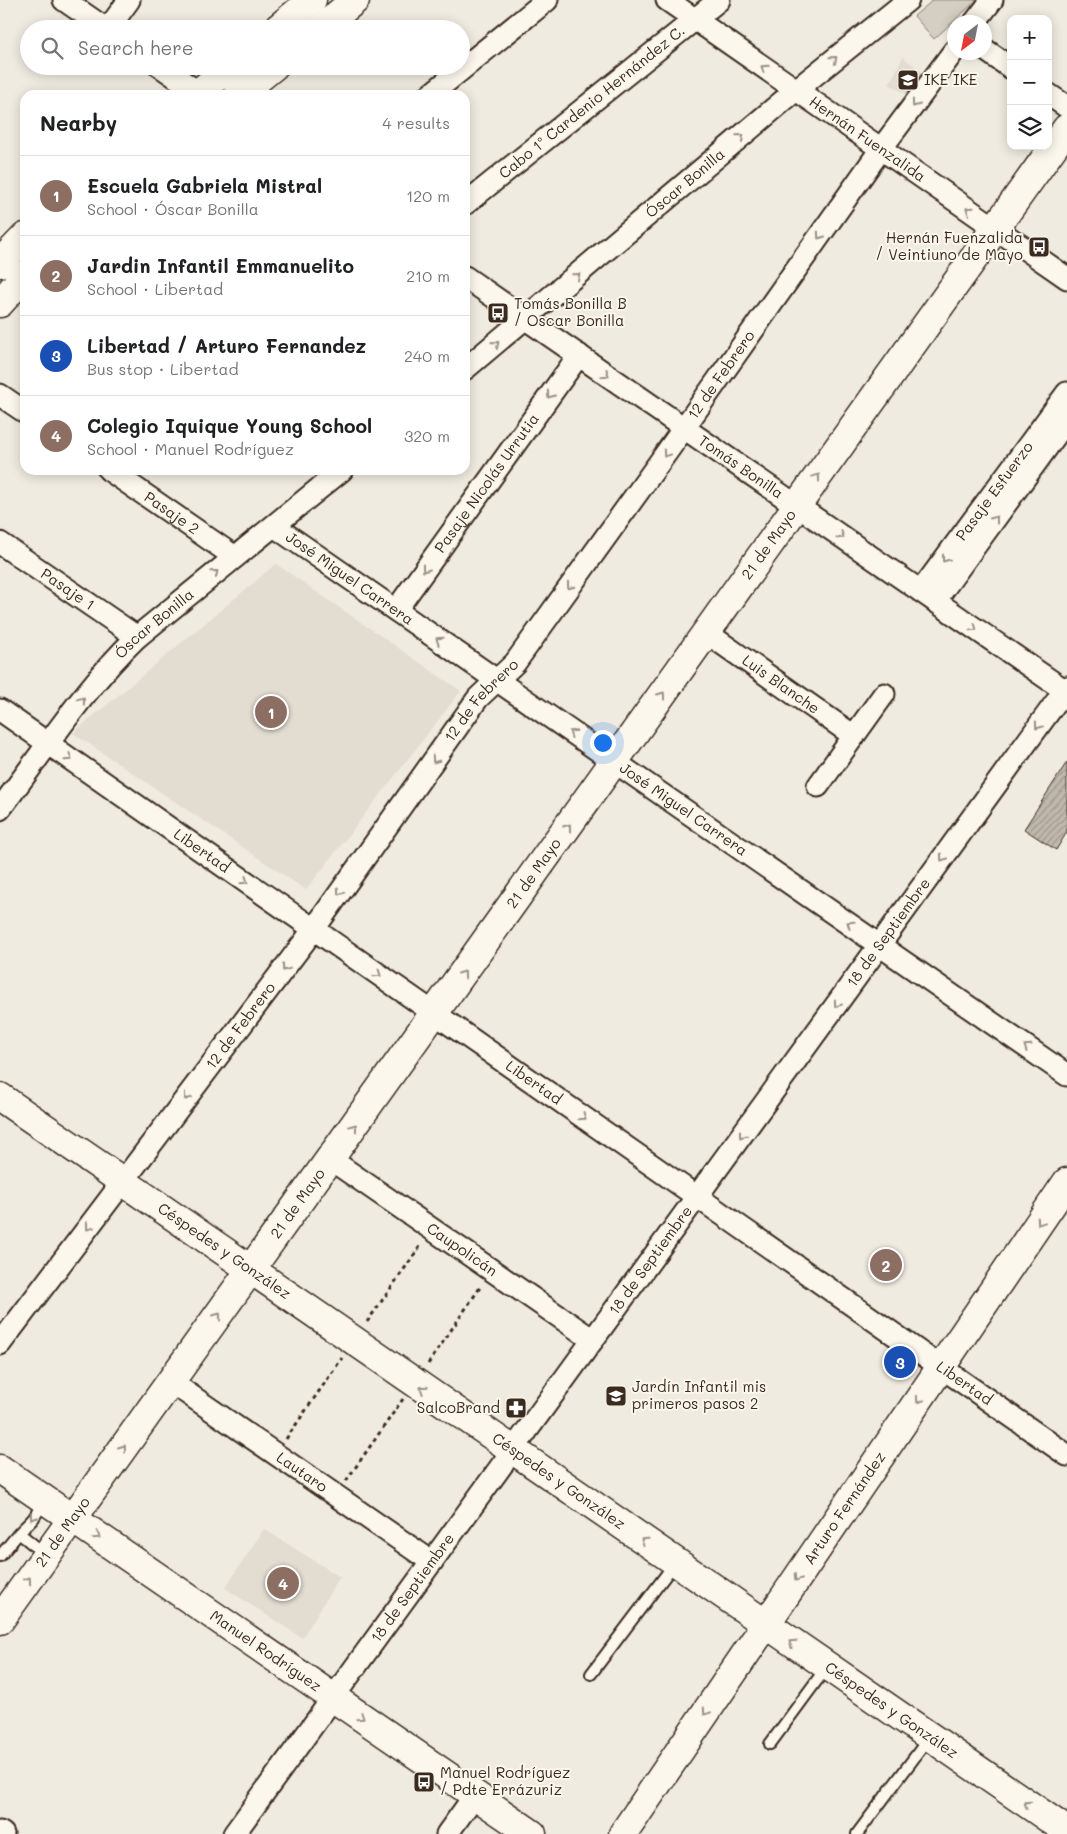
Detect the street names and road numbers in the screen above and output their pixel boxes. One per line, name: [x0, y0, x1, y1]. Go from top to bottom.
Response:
street label: Cabo 1º Cardenio Hernández C.: [494, 20, 688, 183]
street label: Hernán Fuenzalida: [806, 91, 930, 186]
street label: Óscar Bonilla: [641, 143, 728, 222]
street label: 12 de Febrero: [682, 326, 759, 423]
street label: Pasaje Nicolás Urrutia: [429, 409, 543, 556]
street label: Tomás Bonilla: [695, 430, 788, 503]
street label: Pasaje Esfuerzo: [951, 437, 1037, 544]
street label: Pasaje 2: [141, 486, 204, 538]
street label: 21 de Mayo: [736, 505, 800, 583]
street label: José Miguel Carrera: [282, 526, 418, 629]
street label: Pasaje 1: [37, 563, 99, 614]
street label: Óscar Bonilla: [110, 584, 198, 662]
street label: Luis Blanche: [739, 650, 824, 718]
street label: 12 de Febrero: [439, 654, 522, 745]
street label: José Miguel Carrera: [616, 757, 752, 860]
street label: Libertad: [170, 823, 234, 877]
street label: 21 de Mayo: [501, 834, 565, 912]
street label: 18 de Septiembre: [841, 874, 934, 991]
street label: 12 de Febrero: [201, 978, 279, 1073]
street label: Libertad: [502, 1055, 566, 1108]
street label: 21 de Mayo: [265, 1164, 329, 1242]
street label: Céspedes y González: [154, 1198, 295, 1303]
street label: 18 de Septiembre: [603, 1201, 696, 1318]
street label: Caupolicán: [423, 1218, 502, 1280]
street label: Libertad: [933, 1356, 997, 1409]
street label: Céspedes y González: [489, 1428, 630, 1533]
street label: Lautaro: [273, 1447, 332, 1496]
street label: Arturo Fernández: [798, 1447, 889, 1568]
street label: 21 de Mayo: [30, 1492, 94, 1571]
street label: 18 de Septiembre: [366, 1529, 458, 1646]
street label: Manuel Rodríguez: [207, 1605, 326, 1696]
street label: Céspedes y González: [822, 1657, 962, 1762]

